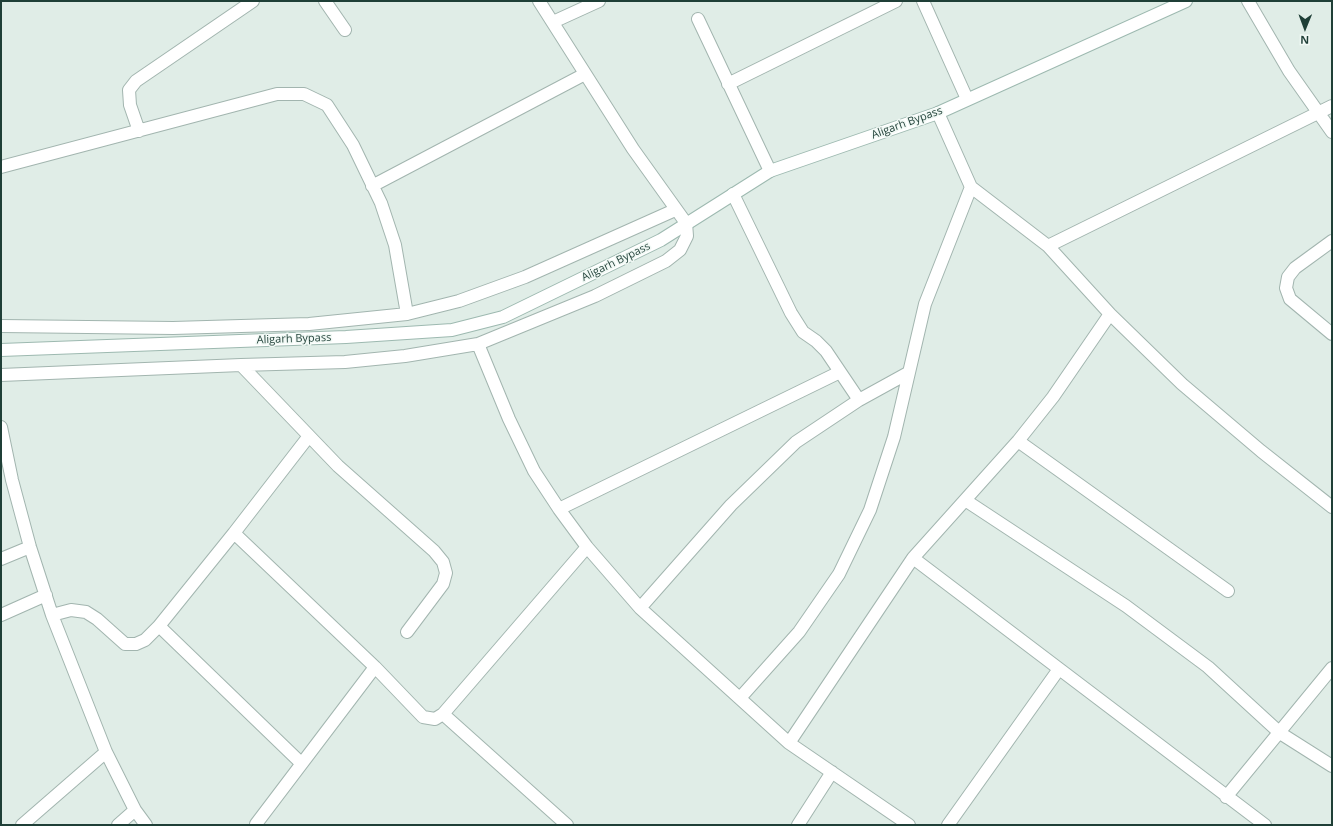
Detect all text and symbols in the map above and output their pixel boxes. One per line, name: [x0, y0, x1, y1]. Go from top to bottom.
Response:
north arrow: [1285, 8, 1325, 48]
text: N: [1300, 33, 1309, 48]
street label: Aligarh Bypass: [870, 104, 944, 142]
street label: Aligarh Bypass: [580, 240, 652, 284]
street label: Aligarh Bypass: [256, 331, 332, 347]

